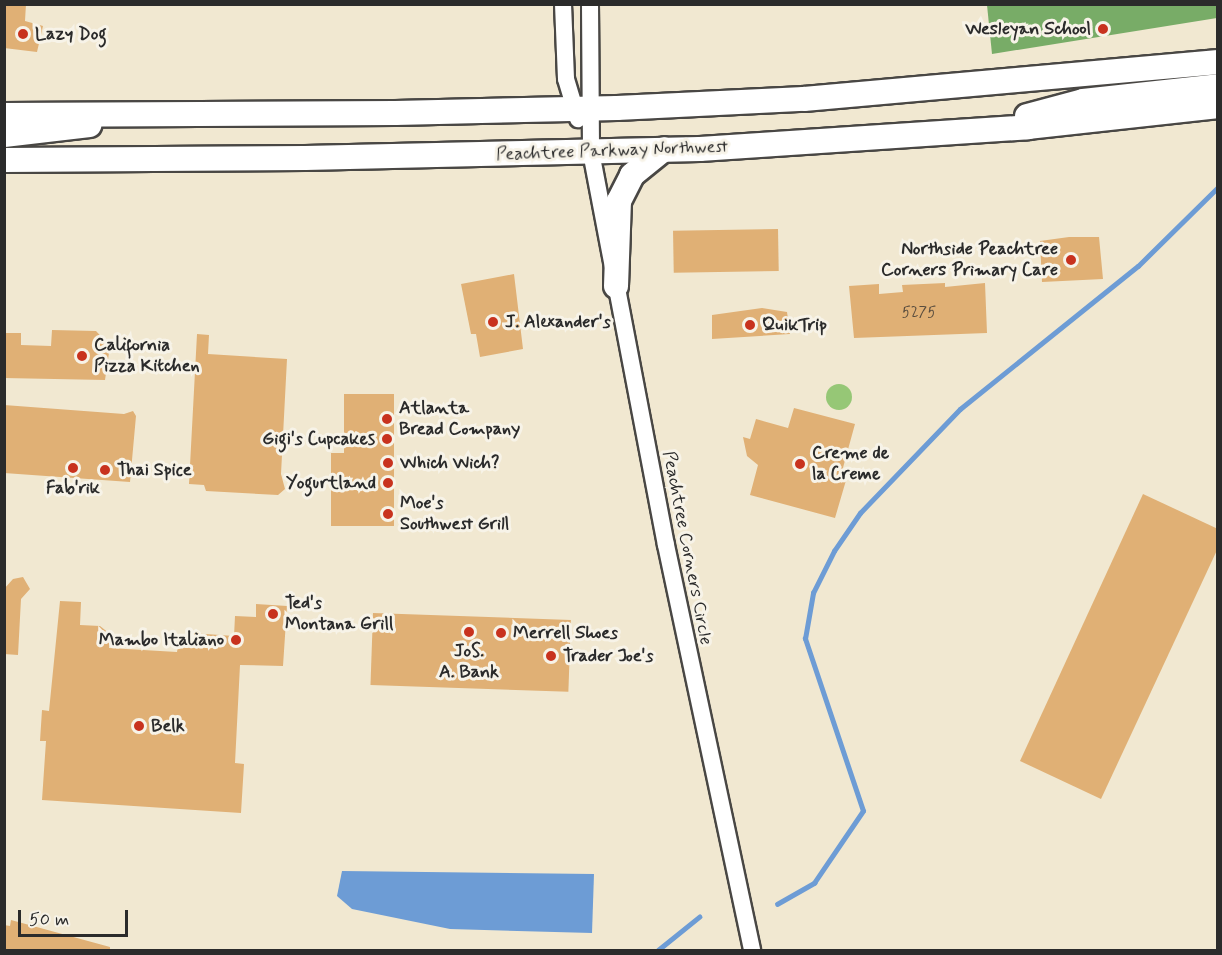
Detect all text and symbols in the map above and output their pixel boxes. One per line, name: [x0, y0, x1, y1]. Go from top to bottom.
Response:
place label: Wesleyan School: [965, 18, 1091, 40]
marker: Wesleyan School: [1096, 22, 1110, 36]
place label: Lazy Dog: [35, 23, 107, 45]
marker: Lazy Dog: [16, 27, 30, 41]
street label: Peachtree Parkway Northwest: [497, 136, 727, 166]
place label: Northside Peachtree Corners Primary Care: [878, 239, 1058, 282]
marker: Northside Peachtree Corners Primary Care: [1062, 251, 1080, 269]
house number: 5275: [902, 305, 936, 323]
place label: J. Alexander's: [505, 311, 611, 333]
place label: QuikTrip: [762, 314, 827, 336]
marker: J. Alexander's: [486, 315, 500, 329]
marker: QuikTrip: [743, 318, 757, 332]
place label: California Pizza Kitchen: [94, 335, 200, 378]
marker: California Pizza Kitchen: [75, 349, 89, 363]
place label: Atlanta Bread Company: [399, 398, 520, 440]
marker: Atlanta Bread Company: [380, 412, 394, 426]
place label: Gigi's Cupcakes: [259, 428, 375, 450]
marker: Gigi's Cupcakes: [380, 432, 394, 446]
place label: Creme de la Creme: [812, 443, 890, 486]
street label: Peachtree Corners Circle: [658, 449, 716, 647]
place label: Which Wich?: [400, 452, 499, 474]
marker: Which Wich?: [381, 456, 395, 470]
marker: Creme de la Creme: [793, 457, 807, 471]
place label: Thai Spice: [117, 459, 191, 481]
marker: Fab'rik: [66, 461, 80, 475]
marker: Thai Spice: [98, 463, 112, 477]
place label: Yogurtland: [286, 472, 376, 494]
marker: Yogurtland: [381, 476, 395, 490]
place label: Fab'rik: [46, 477, 100, 499]
place label: Moe's Southwest Grill: [400, 493, 509, 536]
marker: Moe's Southwest Grill: [381, 507, 395, 521]
place label: Ted's Montana Grill: [285, 593, 391, 636]
marker: Ted's Montana Grill: [266, 607, 280, 621]
place label: Merrell Shoes: [513, 622, 618, 644]
marker: JoS. A. Bank: [462, 625, 476, 639]
marker: Merrell Shoes: [494, 626, 508, 640]
place label: Mambo Italiano: [96, 629, 224, 651]
marker: Mambo Italiano: [229, 633, 243, 647]
place label: JoS. A. Bank: [439, 641, 499, 684]
place label: Trader Joe's: [563, 645, 655, 667]
marker: Trader Joe's: [544, 649, 558, 663]
place label: Belk: [151, 715, 185, 737]
marker: Belk: [132, 719, 146, 733]
scale bar: [21, 898, 130, 936]
text: 50 m: [29, 908, 69, 932]

